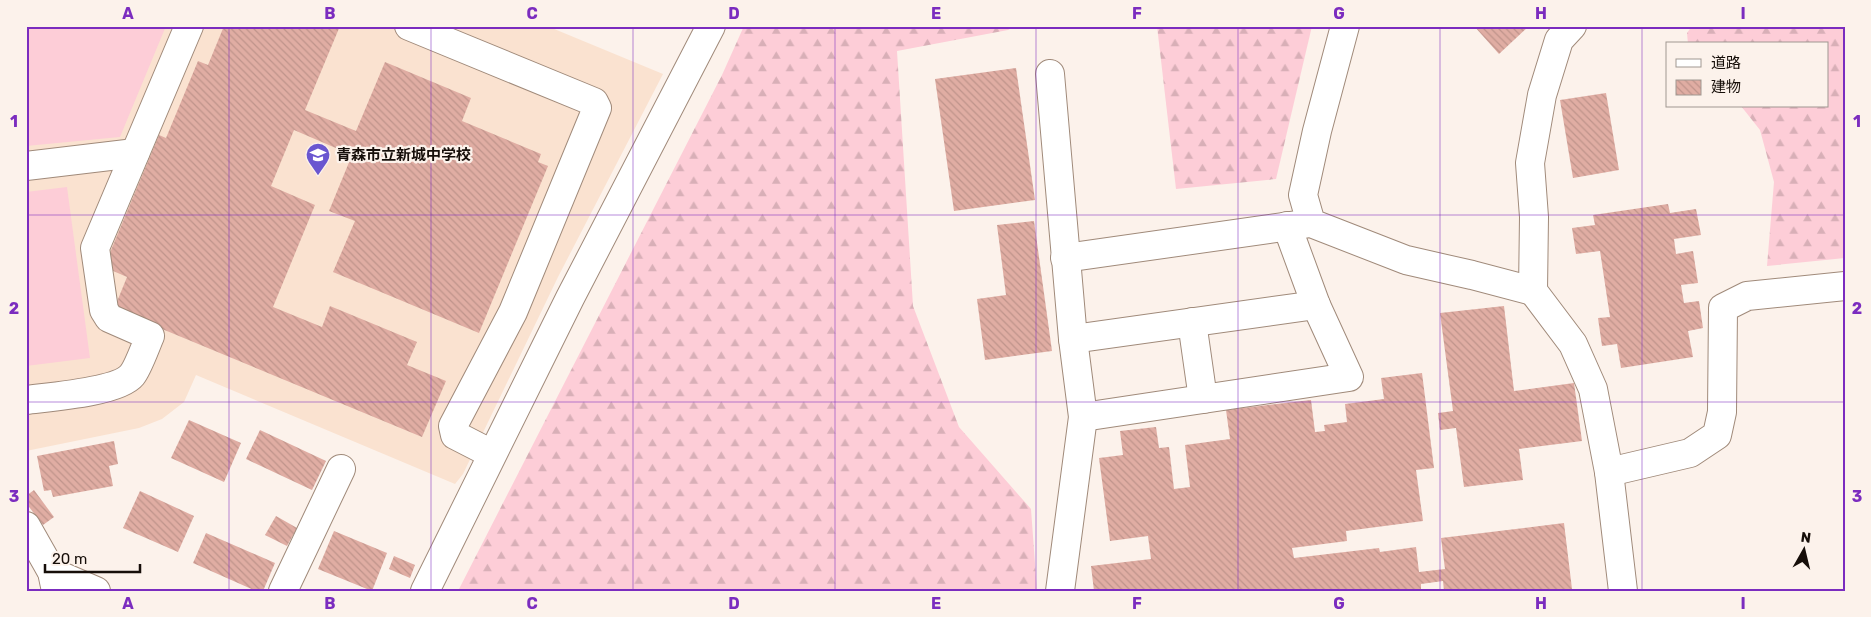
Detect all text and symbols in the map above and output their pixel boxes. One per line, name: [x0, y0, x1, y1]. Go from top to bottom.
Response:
text: A: [122, 4, 134, 23]
text: B: [324, 4, 336, 23]
text: C: [526, 4, 538, 23]
text: D: [728, 4, 740, 23]
text: E: [931, 4, 941, 23]
text: F: [1132, 4, 1142, 23]
text: G: [1333, 4, 1345, 23]
text: H: [1535, 4, 1547, 23]
text: I: [1740, 4, 1746, 23]
legend: [1666, 42, 1828, 108]
text: 道路: [1711, 54, 1741, 72]
text: 建物: [1711, 78, 1741, 96]
text: 1: [10, 112, 18, 131]
text: 1: [1853, 112, 1861, 131]
school or university icon: 青森市立新城中学校: [305, 142, 331, 176]
place label: 青森市立新城中学校: [336, 146, 471, 164]
text: 2: [9, 299, 19, 318]
text: 2: [1852, 299, 1862, 318]
text: 3: [9, 487, 19, 506]
text: 3: [1852, 487, 1862, 506]
north arrow: [1778, 524, 1828, 574]
text: N: [1800, 529, 1812, 547]
scale bar: [45, 542, 140, 574]
text: 20 m: [52, 550, 87, 568]
text: A: [122, 594, 134, 613]
text: B: [324, 594, 336, 613]
text: C: [526, 594, 538, 613]
text: D: [728, 594, 740, 613]
text: E: [931, 594, 941, 613]
text: F: [1132, 594, 1142, 613]
text: G: [1333, 594, 1345, 613]
text: H: [1535, 594, 1547, 613]
text: I: [1740, 594, 1746, 613]

